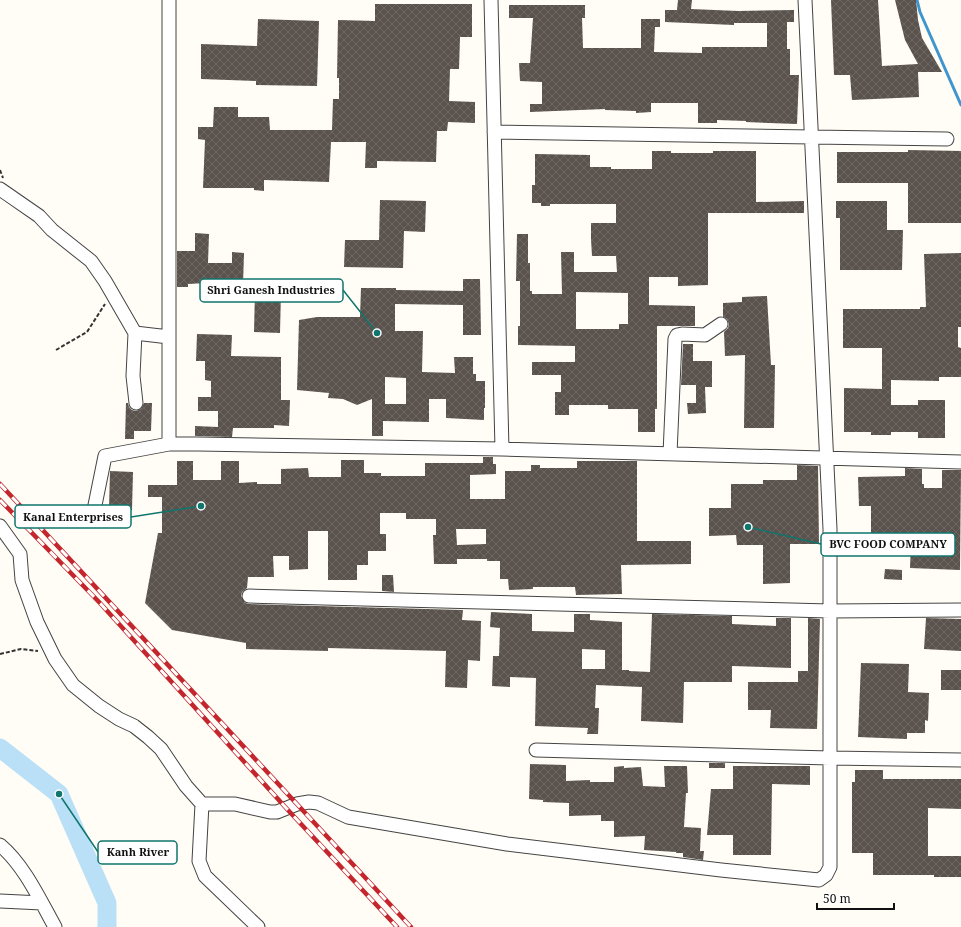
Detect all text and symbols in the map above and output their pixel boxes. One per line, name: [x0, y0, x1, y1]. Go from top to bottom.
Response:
callout: Shri Ganesh Industries: [200, 279, 343, 302]
text: Shri Ganesh Industries: [207, 282, 335, 297]
callout: Kanal Enterprises: [15, 505, 131, 528]
text: Kanal Enterprises: [23, 509, 123, 524]
callout: BVC FOOD COMPANY: [821, 533, 955, 556]
text: BVC FOOD COMPANY: [829, 536, 947, 551]
callout: Kanh River: [98, 841, 177, 864]
text: Kanh River: [107, 844, 170, 859]
scale bar: [817, 885, 894, 911]
text: 50 m: [823, 890, 851, 907]

